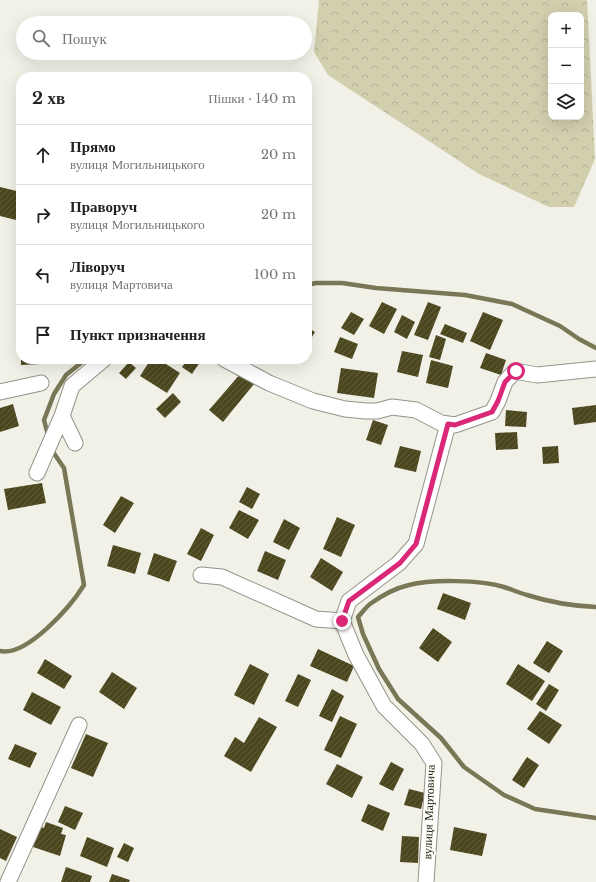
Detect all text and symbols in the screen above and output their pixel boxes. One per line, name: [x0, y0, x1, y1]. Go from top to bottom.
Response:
map controls: [548, 12, 584, 120]
button: +: [548, 12, 584, 48]
search box: [16, 16, 312, 60]
icon: search: [30, 27, 52, 49]
text: Пошук: [62, 29, 107, 48]
button: −: [548, 48, 584, 84]
button: layers: [548, 84, 584, 120]
text: 2 хв: [32, 88, 65, 109]
text: Пішки · 140 m: [208, 90, 296, 107]
text: Прямо: [70, 137, 116, 156]
icon: ahead: [32, 144, 54, 166]
text: 20 m: [261, 146, 296, 163]
text: вулиця Могильницького: [70, 156, 205, 173]
text: Праворуч: [70, 197, 137, 216]
icon: right: [32, 204, 54, 226]
text: 20 m: [261, 206, 296, 223]
text: вулиця Могильницького: [70, 216, 205, 233]
text: Ліворуч: [70, 257, 125, 276]
icon: left: [32, 264, 54, 286]
text: 100 m: [254, 266, 296, 283]
text: вулиця Мартовича: [70, 276, 173, 293]
icon: arrive: [32, 324, 54, 346]
text: Пункт призначення: [70, 325, 206, 344]
route start: [507, 362, 525, 380]
route end: [333, 612, 351, 630]
street label: вулиця Мартовича: [419, 764, 438, 860]

